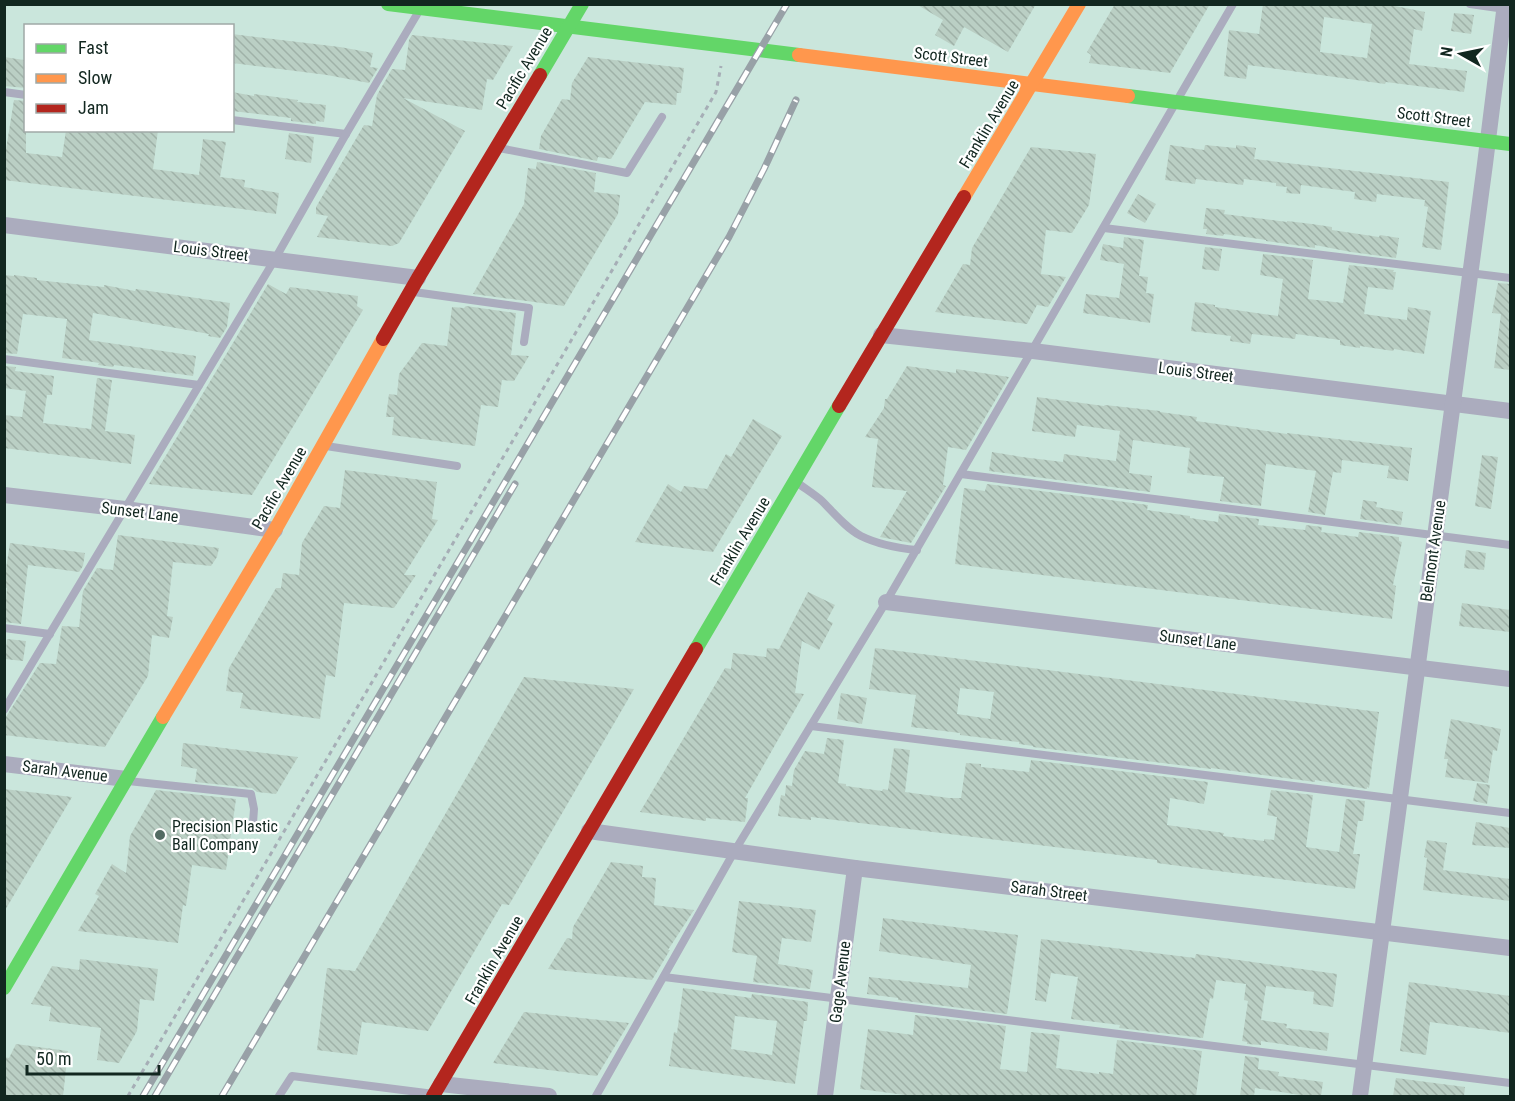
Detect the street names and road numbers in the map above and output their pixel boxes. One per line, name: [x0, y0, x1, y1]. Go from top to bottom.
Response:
street label: Pacific Avenue: [492, 23, 556, 113]
street label: Scott Street: [913, 43, 989, 71]
street label: Franklin Avenue: [955, 76, 1023, 172]
street label: Scott Street: [1396, 103, 1472, 131]
street label: Louis Street: [172, 237, 250, 265]
street label: Louis Street: [1157, 358, 1235, 386]
street label: Pacific Avenue: [248, 443, 310, 533]
street label: Franklin Avenue: [706, 493, 774, 589]
street label: Sunset Lane: [100, 498, 180, 526]
street label: Belmont Avenue: [1416, 499, 1450, 603]
street label: Sunset Lane: [1158, 626, 1238, 654]
street label: Sarah Avenue: [21, 756, 109, 786]
street label: Sarah Street: [1010, 877, 1089, 905]
street label: Franklin Avenue: [461, 912, 527, 1008]
street label: Gage Avenue: [826, 940, 854, 1024]

